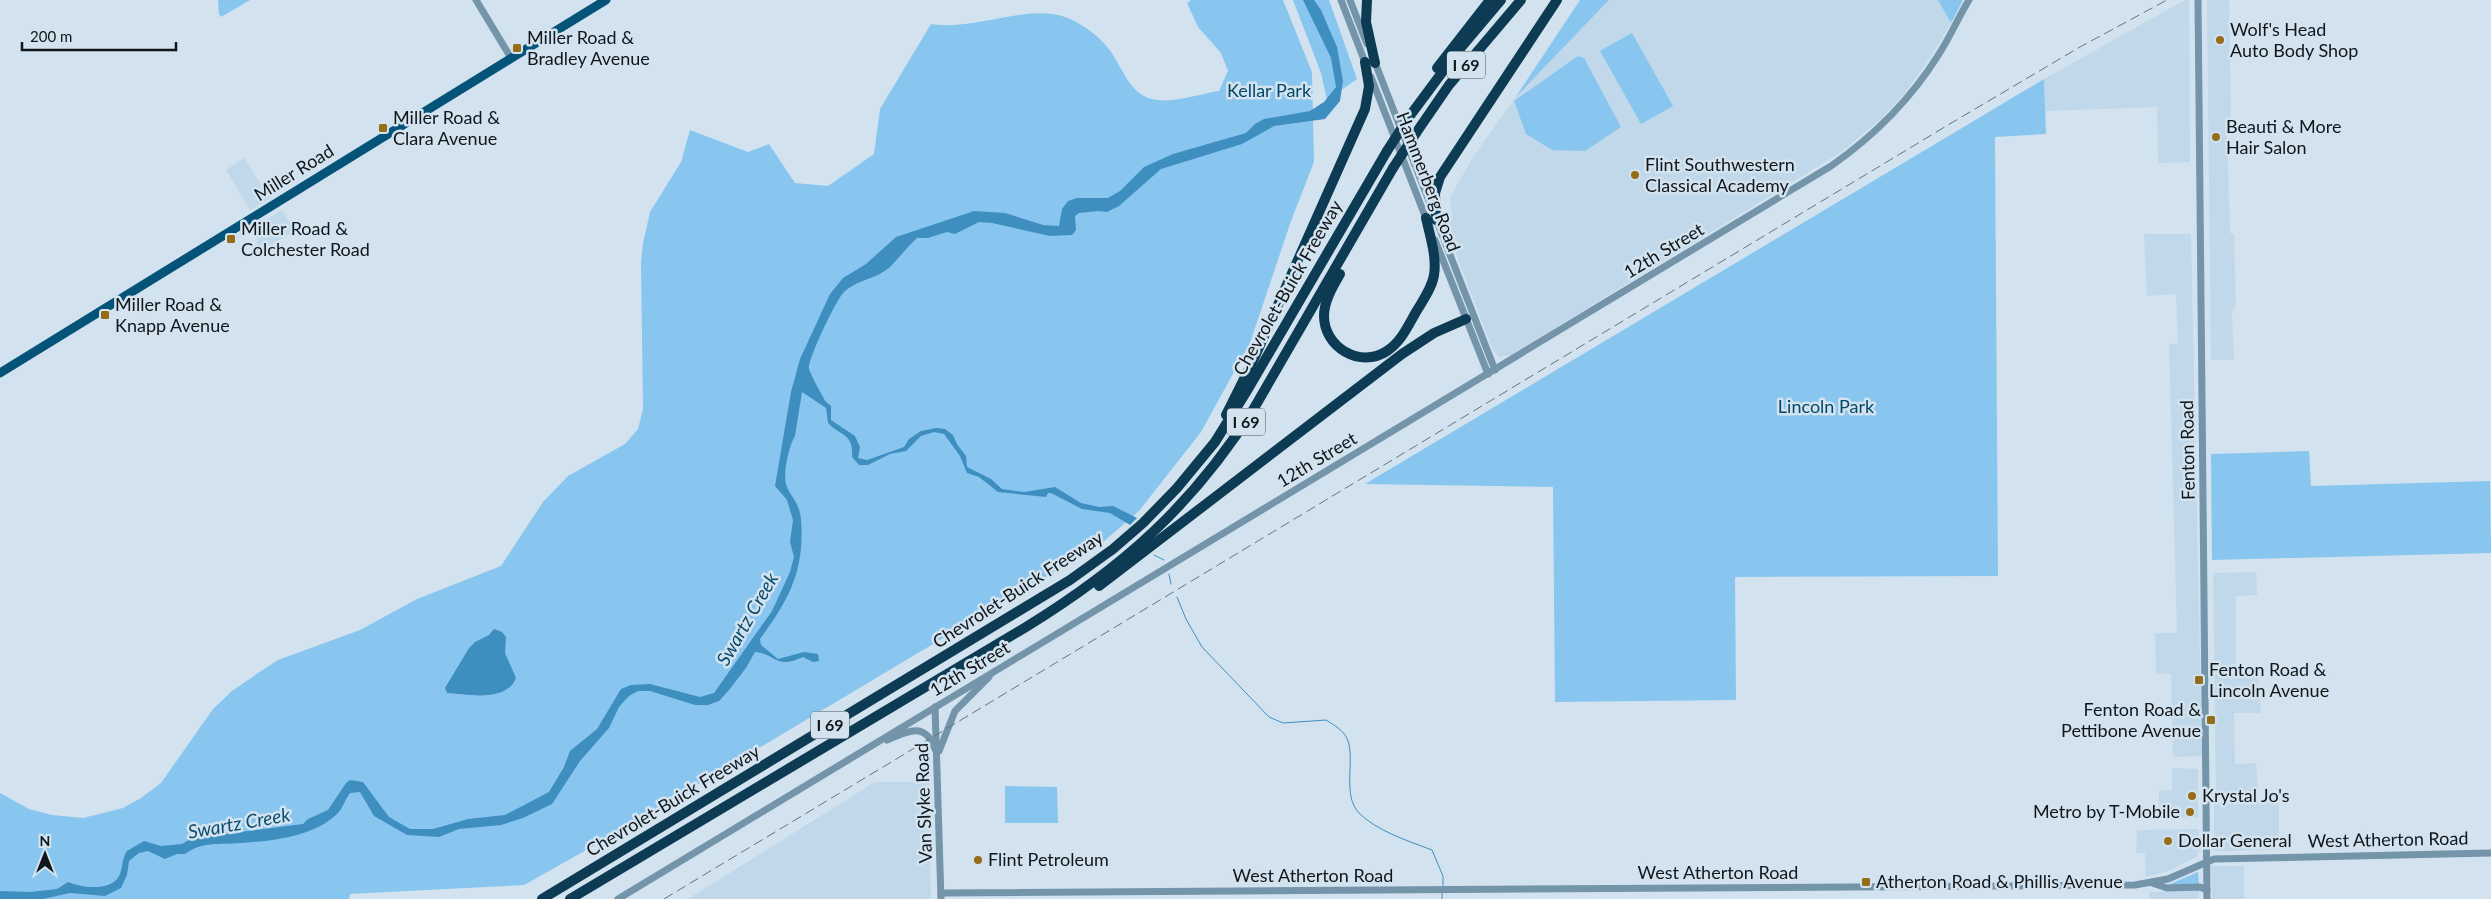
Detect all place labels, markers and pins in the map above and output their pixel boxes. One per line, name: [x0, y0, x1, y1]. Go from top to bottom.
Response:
place label: Wolf's Head Auto Body Shop: [2230, 18, 2358, 61]
place label: Miller Road & Bradley Avenue: [527, 26, 650, 69]
marker: Wolf's Head Auto Body Shop: [2214, 34, 2226, 46]
marker: Miller Road & Bradley Avenue: [511, 42, 523, 54]
place label: Miller Road & Clara Avenue: [393, 106, 500, 149]
place label: Beauti & More Hair Salon: [2226, 115, 2341, 158]
marker: Miller Road & Clara Avenue: [377, 122, 389, 134]
marker: Beauti & More Hair Salon: [2210, 131, 2222, 143]
place label: Flint Southwestern Classical Academy: [1645, 153, 1795, 196]
marker: Flint Southwestern Classical Academy: [1629, 169, 1641, 181]
place label: Miller Road & Colchester Road: [241, 217, 370, 260]
marker: Miller Road & Colchester Road: [225, 233, 237, 245]
place label: Miller Road & Knapp Avenue: [115, 293, 230, 336]
marker: Miller Road & Knapp Avenue: [99, 309, 111, 321]
place label: Fenton Road & Lincoln Avenue: [2209, 658, 2329, 701]
marker: Fenton Road & Lincoln Avenue: [2193, 674, 2205, 686]
place label: Fenton Road & Pettibone Avenue: [2061, 698, 2201, 741]
marker: Fenton Road & Pettibone Avenue: [2205, 714, 2217, 726]
place label: Krystal Jo's: [2202, 784, 2290, 806]
marker: Krystal Jo's: [2186, 790, 2198, 802]
place label: Metro by T-Mobile: [2033, 800, 2180, 822]
marker: Metro by T-Mobile: [2184, 806, 2196, 818]
place label: Dollar General: [2178, 829, 2292, 851]
marker: Dollar General: [2162, 835, 2174, 847]
place label: Flint Petroleum: [988, 848, 1109, 870]
marker: Flint Petroleum: [972, 854, 984, 866]
place label: Atherton Road & Phillis Avenue: [1876, 870, 2123, 892]
marker: Atherton Road & Phillis Avenue: [1860, 876, 1872, 888]

